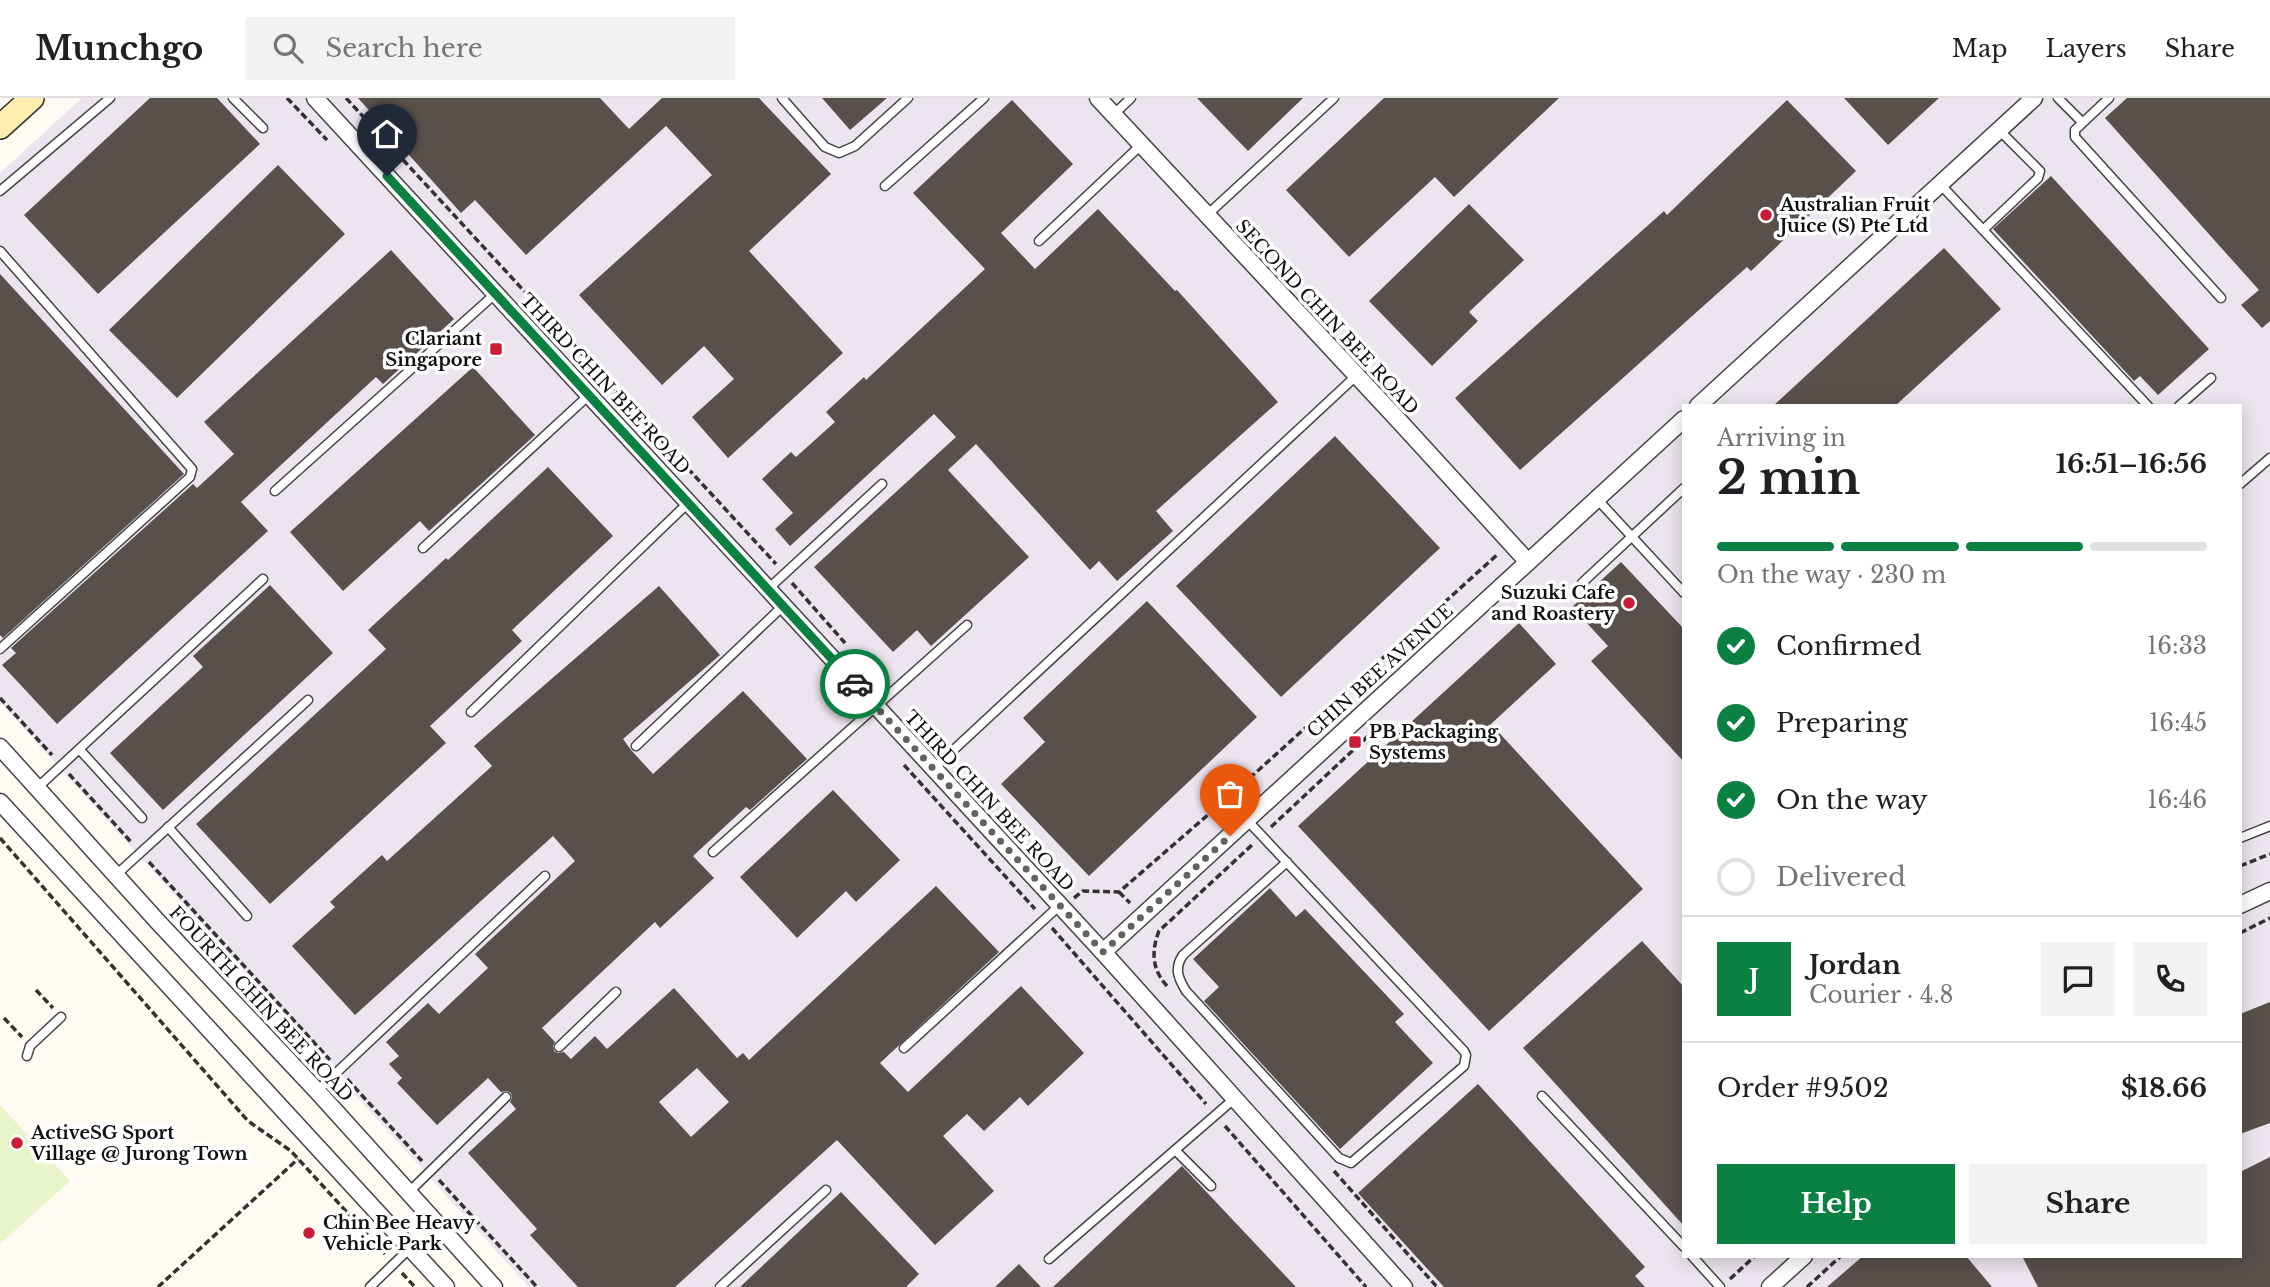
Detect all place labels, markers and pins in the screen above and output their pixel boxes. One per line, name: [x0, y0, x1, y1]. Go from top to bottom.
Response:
pin: [357, 104, 417, 176]
place label: Australian Fruit Juice (S) Pte Ltd: [1776, 194, 1930, 237]
marker: Australian Fruit Juice (S) Pte Ltd: [1758, 207, 1774, 223]
place label: Clariant Singapore: [385, 328, 482, 371]
marker: Clariant Singapore: [488, 341, 504, 357]
place label: Suzuki Cafe and Roastery: [1491, 582, 1615, 625]
marker: Suzuki Cafe and Roastery: [1621, 595, 1637, 611]
place label: PB Packaging Systems: [1369, 721, 1499, 764]
marker: PB Packaging Systems: [1347, 734, 1363, 750]
pin: [1200, 764, 1260, 836]
place label: ActiveSG Sport Village @ Jurong Town: [30, 1122, 248, 1165]
marker: ActiveSG Sport Village @ Jurong Town: [9, 1135, 25, 1151]
place label: Chin Bee Heavy Vehicle Park: [322, 1212, 476, 1255]
marker: Chin Bee Heavy Vehicle Park: [301, 1225, 317, 1241]

